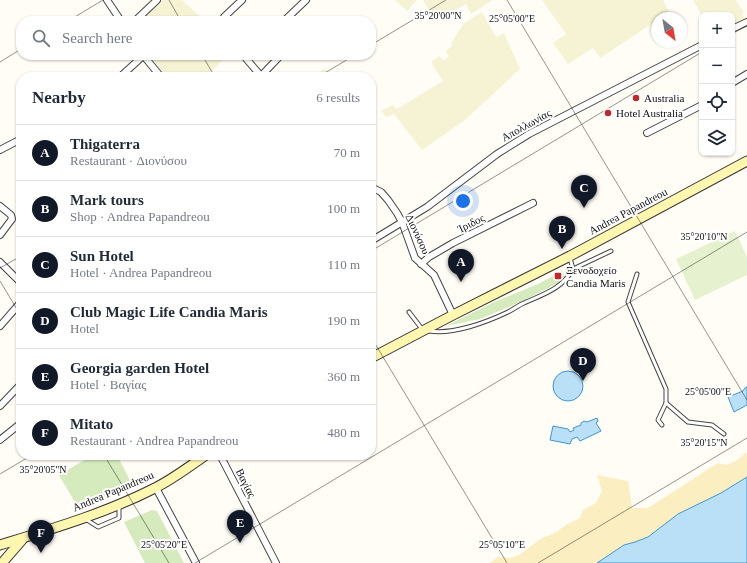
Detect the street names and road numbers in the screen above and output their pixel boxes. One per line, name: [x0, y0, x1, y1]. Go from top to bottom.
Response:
street label: Απολλωνίας: [499, 106, 554, 144]
street label: Andrea Papandreou: [587, 185, 670, 237]
street label: Ίριδος: [455, 211, 487, 235]
street label: Διονύσου: [404, 212, 433, 256]
street label: Βαγίας: [234, 466, 259, 500]
street label: Andrea Papandreou: [71, 468, 156, 514]

